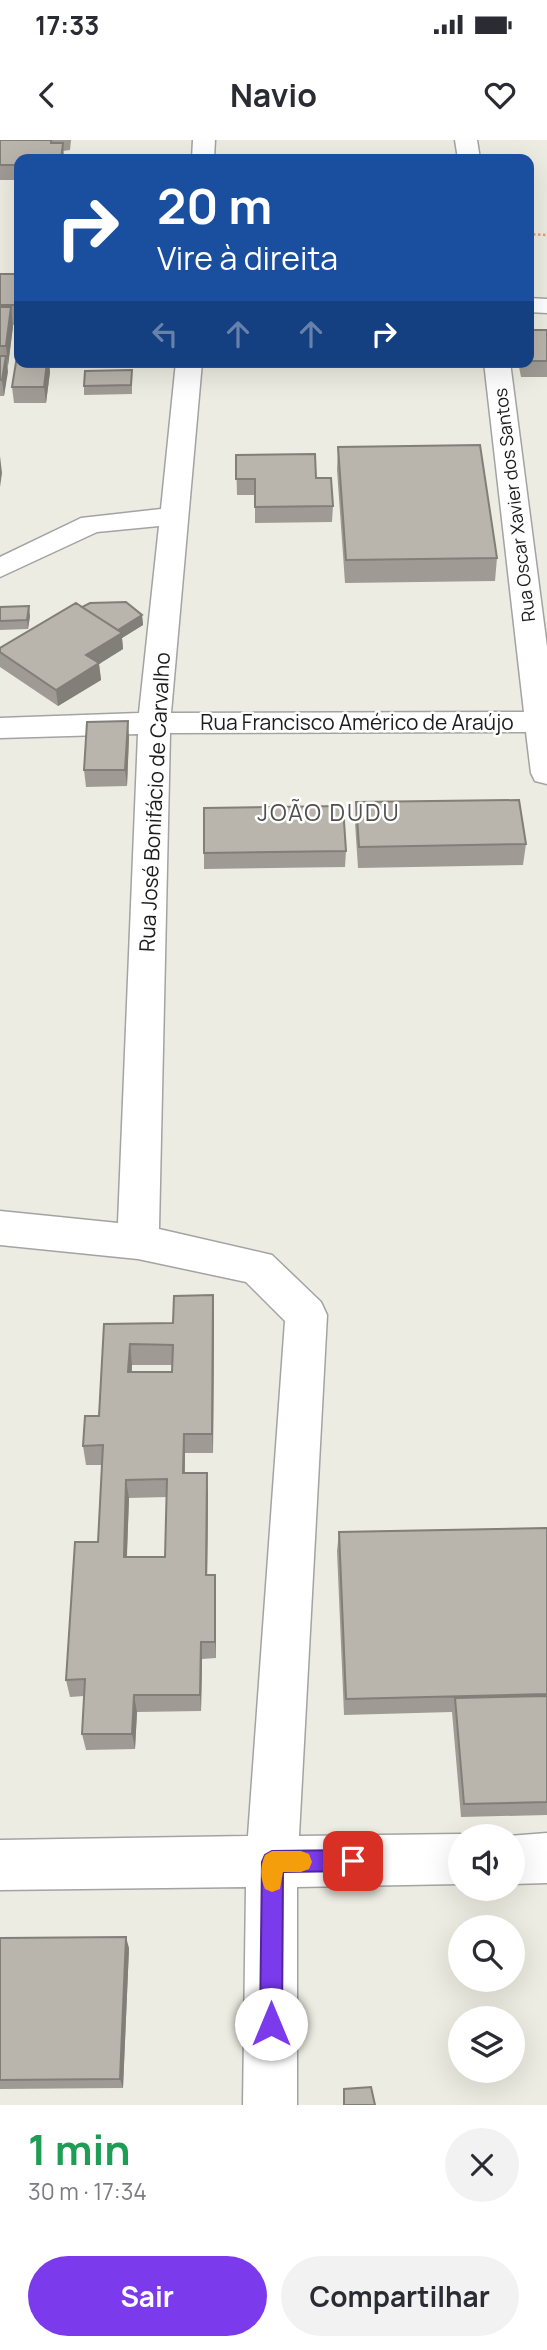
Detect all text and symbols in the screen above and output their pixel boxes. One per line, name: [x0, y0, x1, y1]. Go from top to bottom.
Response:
text: 17:33: [35, 7, 99, 43]
text: Navio: [230, 73, 317, 117]
icon: back: [28, 76, 66, 114]
icon: heart: [481, 76, 519, 114]
text: 20 m: [157, 172, 272, 239]
icon: right: [42, 182, 133, 273]
text: Vire à direita: [157, 236, 338, 280]
icon: left: [146, 315, 184, 353]
icon: ahead: [219, 315, 257, 353]
icon: ahead: [292, 315, 330, 353]
icon: right: [365, 315, 403, 353]
street label: Rua Oscar Xavier dos Santos: [488, 387, 540, 623]
street label: Rua José Bonifácio de Carvalho: [132, 651, 176, 953]
street label: Rua Francisco Américo de Araújo: [200, 708, 514, 736]
district label: JOÃO DUDU: [257, 796, 401, 828]
map controls: [448, 1824, 525, 2083]
button: sound: [448, 1824, 525, 1901]
pin: [323, 1831, 383, 1891]
icon: arrive: [334, 1842, 372, 1880]
button: search: [448, 1915, 525, 1992]
position arrow: [234, 1987, 308, 2061]
button: layers: [448, 2006, 525, 2083]
text: 1 min: [28, 2120, 131, 2178]
button: close: [445, 2128, 519, 2202]
text: 30 m · 17:34: [28, 2175, 147, 2207]
button: Sair: [28, 2256, 267, 2336]
button: Compartilhar: [281, 2256, 519, 2336]

